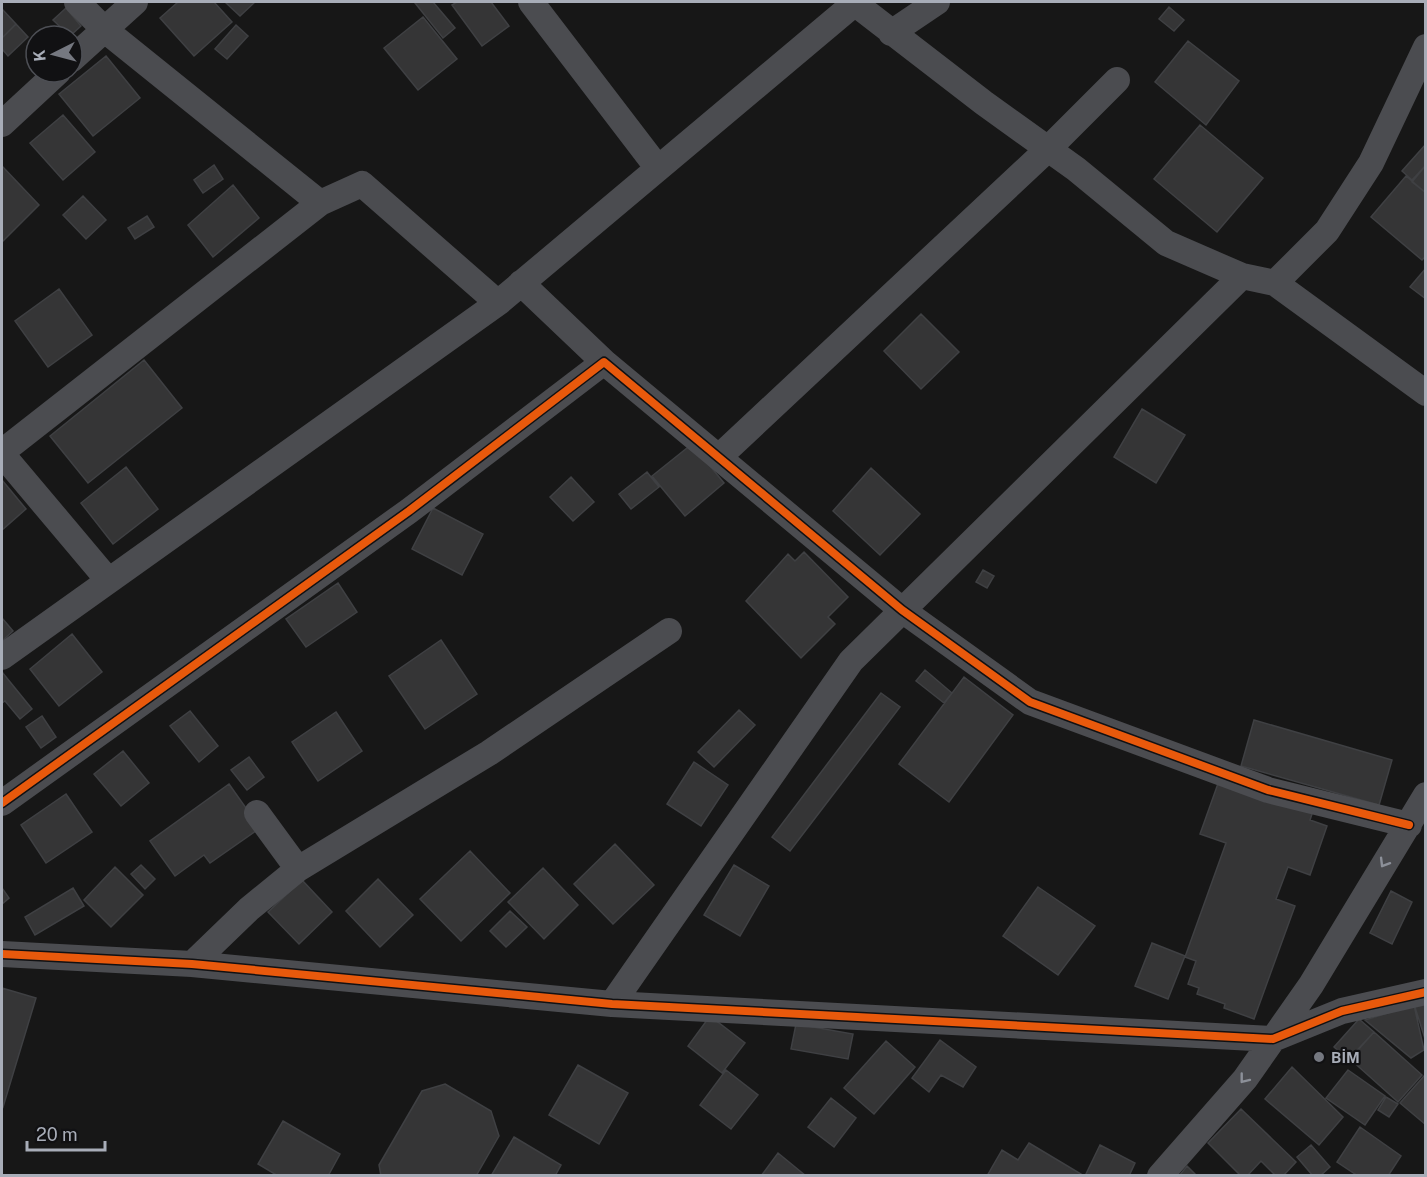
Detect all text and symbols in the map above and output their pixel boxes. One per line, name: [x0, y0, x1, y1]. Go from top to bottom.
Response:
north arrow: [24, 24, 84, 84]
text: K: [29, 48, 50, 62]
one-way arrow: [1380, 857, 1392, 867]
place label: BİM: [1331, 1049, 1360, 1066]
marker: BİM: [1312, 1050, 1326, 1064]
one-way arrow: [1241, 1072, 1252, 1083]
scale bar: [27, 1114, 105, 1152]
text: 20 m: [36, 1124, 78, 1145]

